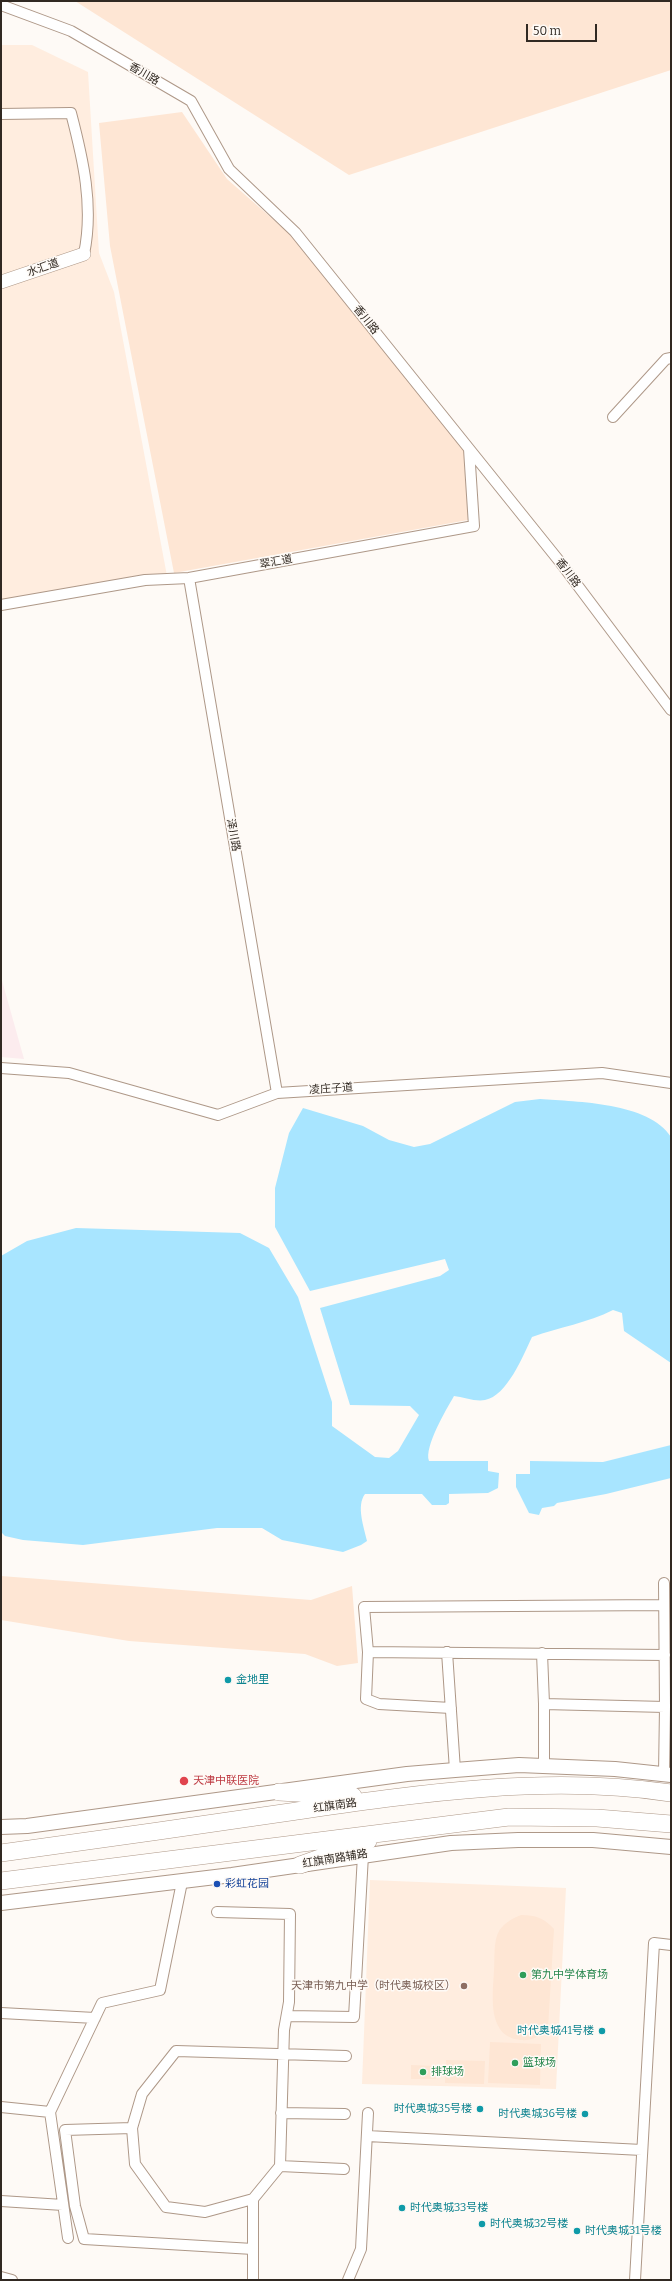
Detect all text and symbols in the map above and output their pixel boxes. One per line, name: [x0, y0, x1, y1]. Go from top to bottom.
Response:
scale bar: [528, 16, 599, 42]
text: 50 m: [533, 24, 561, 38]
street label: 香川路: [126, 60, 162, 88]
street label: 水汇道: [25, 256, 61, 280]
street label: 香川路: [350, 303, 382, 337]
street label: 翠汇道: [259, 553, 293, 571]
street label: 香川路: [553, 556, 583, 590]
street label: 泽川路: [224, 818, 242, 852]
street label: 凌庄子道: [309, 1081, 353, 1097]
place label: 金地里: [236, 1673, 269, 1687]
marker: 金地里: [223, 1675, 233, 1685]
place label: 天津中联医院: [193, 1774, 259, 1788]
marker: 天津中联医院: [178, 1775, 190, 1787]
street label: 红旗南路: [312, 1796, 358, 1816]
street label: 红旗南路辅路: [301, 1847, 369, 1871]
place label: 彩虹花园: [225, 1877, 269, 1891]
marker: 彩虹花园: [212, 1879, 222, 1889]
place label: 第九中学体育场: [531, 1968, 608, 1982]
marker: 第九中学体育场: [518, 1970, 528, 1980]
place label: 天津市第九中学（时代奥城校区）: [291, 1979, 456, 1993]
marker: 天津市第九中学（时代奥城校区）: [459, 1981, 469, 1991]
place label: 时代奥城41号楼: [517, 2024, 594, 2038]
marker: 时代奥城41号楼: [597, 2026, 607, 2036]
place label: 篮球场: [523, 2056, 556, 2070]
marker: 篮球场: [510, 2058, 520, 2068]
place label: 排球场: [431, 2065, 464, 2079]
marker: 排球场: [418, 2067, 428, 2077]
place label: 时代奥城35号楼: [394, 2102, 472, 2116]
marker: 时代奥城35号楼: [475, 2104, 485, 2114]
place label: 时代奥城36号楼: [498, 2107, 577, 2121]
marker: 时代奥城36号楼: [580, 2109, 590, 2119]
place label: 时代奥城33号楼: [410, 2201, 488, 2215]
marker: 时代奥城33号楼: [397, 2203, 407, 2213]
place label: 时代奥城32号楼: [490, 2217, 568, 2231]
marker: 时代奥城32号楼: [477, 2219, 487, 2229]
place label: 时代奥城31号楼: [585, 2224, 662, 2238]
marker: 时代奥城31号楼: [572, 2226, 582, 2236]

